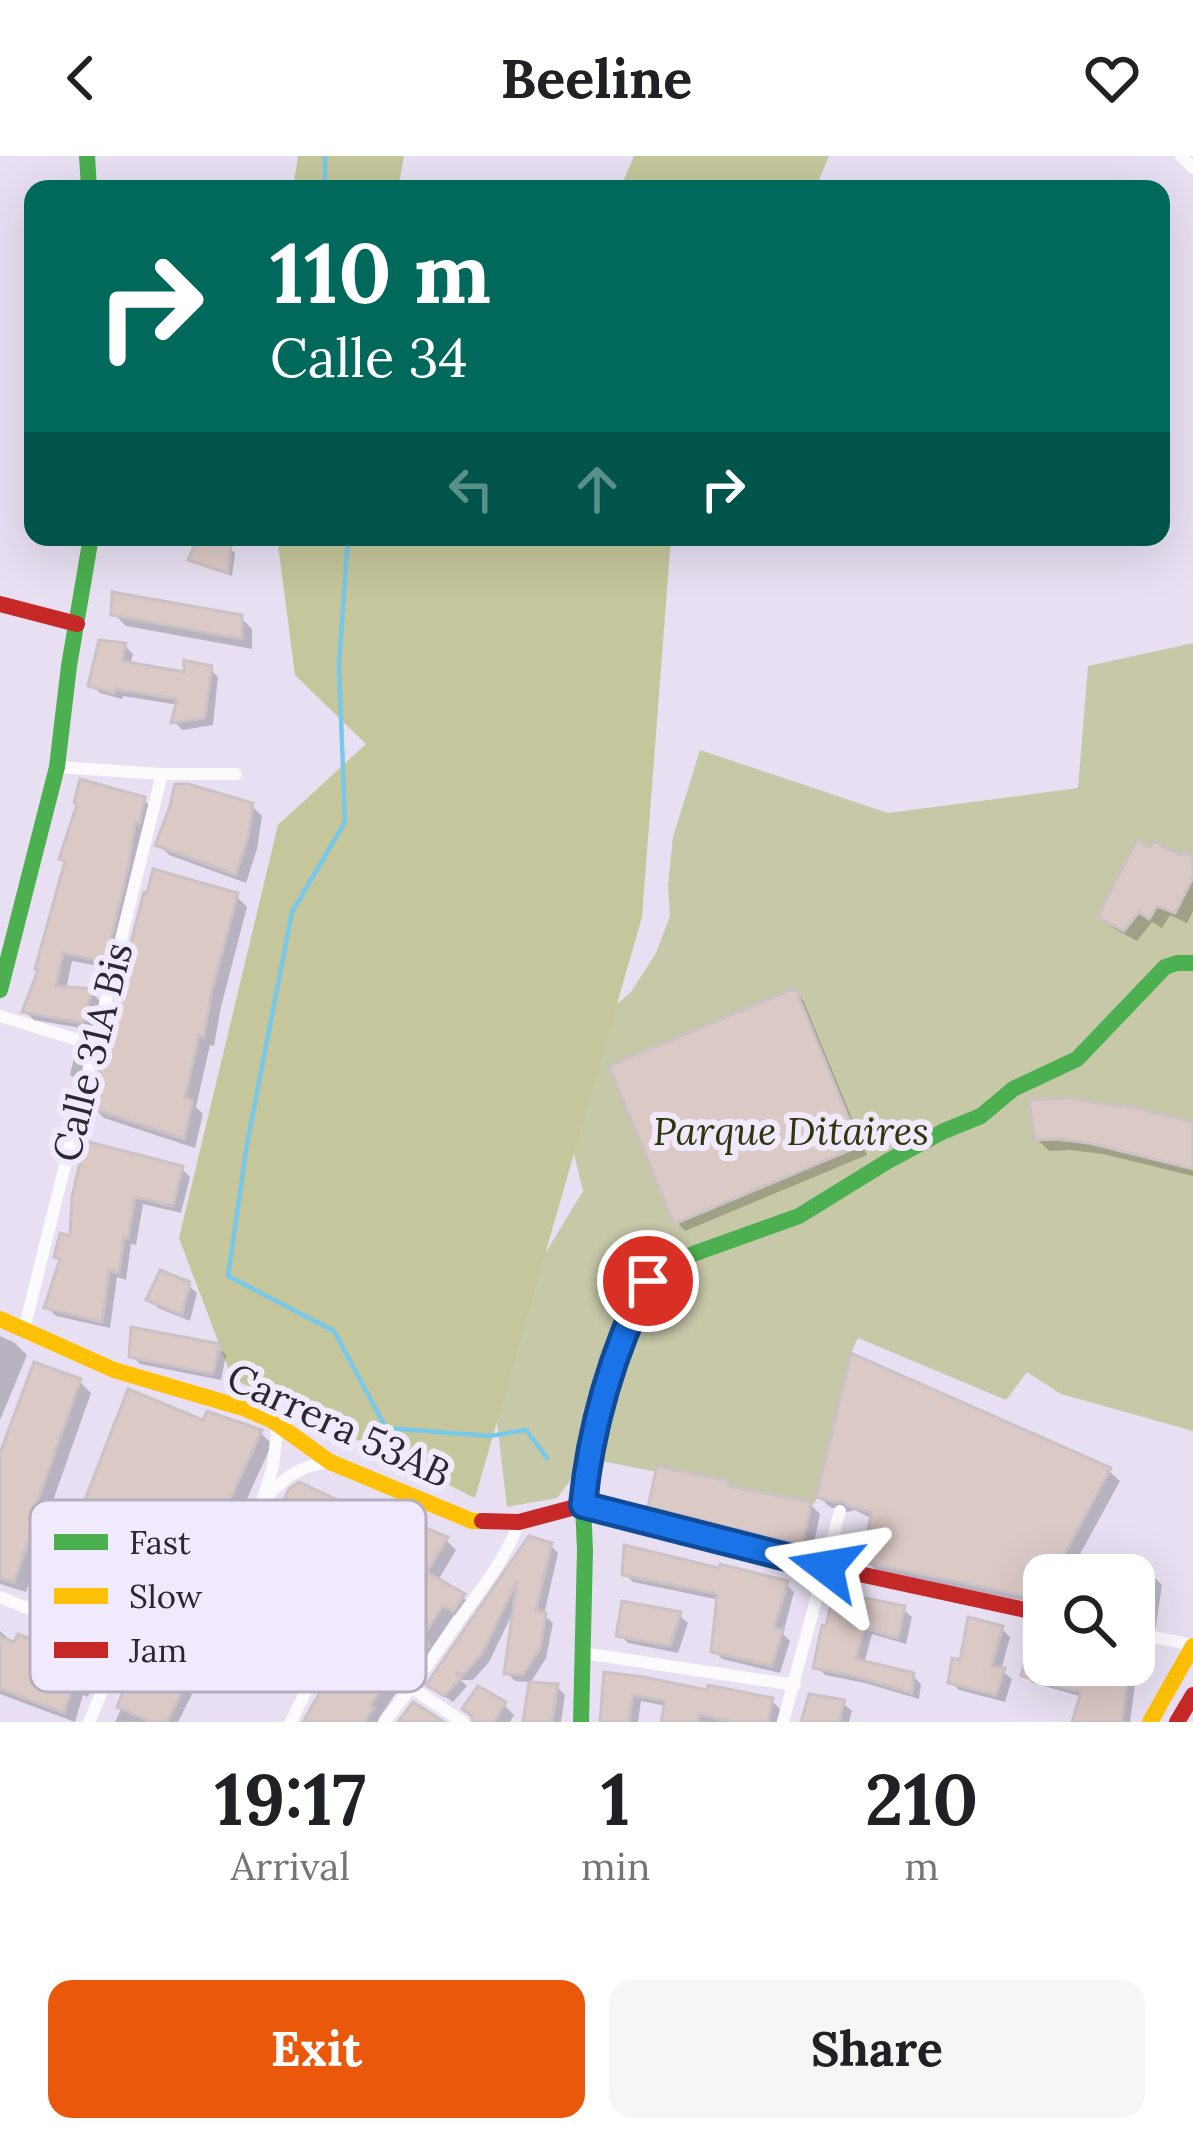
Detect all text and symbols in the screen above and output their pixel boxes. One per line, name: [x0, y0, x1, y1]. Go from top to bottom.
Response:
text: Beeline: [501, 44, 692, 113]
icon: back: [48, 45, 114, 111]
icon: heart: [1079, 45, 1145, 111]
text: 110 m: [270, 218, 491, 326]
icon: right: [72, 228, 228, 384]
text: Calle 34: [270, 323, 468, 392]
icon: left: [438, 456, 504, 522]
icon: ahead: [564, 456, 630, 522]
icon: right: [690, 456, 756, 522]
street label: Calle 31A Bis: [41, 937, 143, 1167]
park label: Parque Ditaires: [653, 1106, 929, 1156]
pin: [597, 1230, 699, 1332]
icon: arrive: [615, 1248, 681, 1314]
street label: Carrera 53AB: [219, 1351, 459, 1499]
legend: [30, 1500, 426, 1692]
position arrow: [763, 1504, 889, 1630]
text: Fast: [129, 1521, 191, 1563]
map controls: [1023, 1554, 1155, 1686]
button: search: [1023, 1554, 1155, 1686]
text: Slow: [129, 1575, 203, 1617]
text: Jam: [128, 1629, 187, 1671]
text: 19:17: [215, 1753, 366, 1845]
text: 1: [601, 1753, 630, 1845]
text: 210: [865, 1753, 978, 1845]
text: Arrival: [231, 1841, 350, 1891]
text: min: [581, 1841, 650, 1891]
text: m: [904, 1841, 939, 1891]
button: Exit: [48, 1980, 585, 2118]
button: Share: [609, 1980, 1145, 2118]

